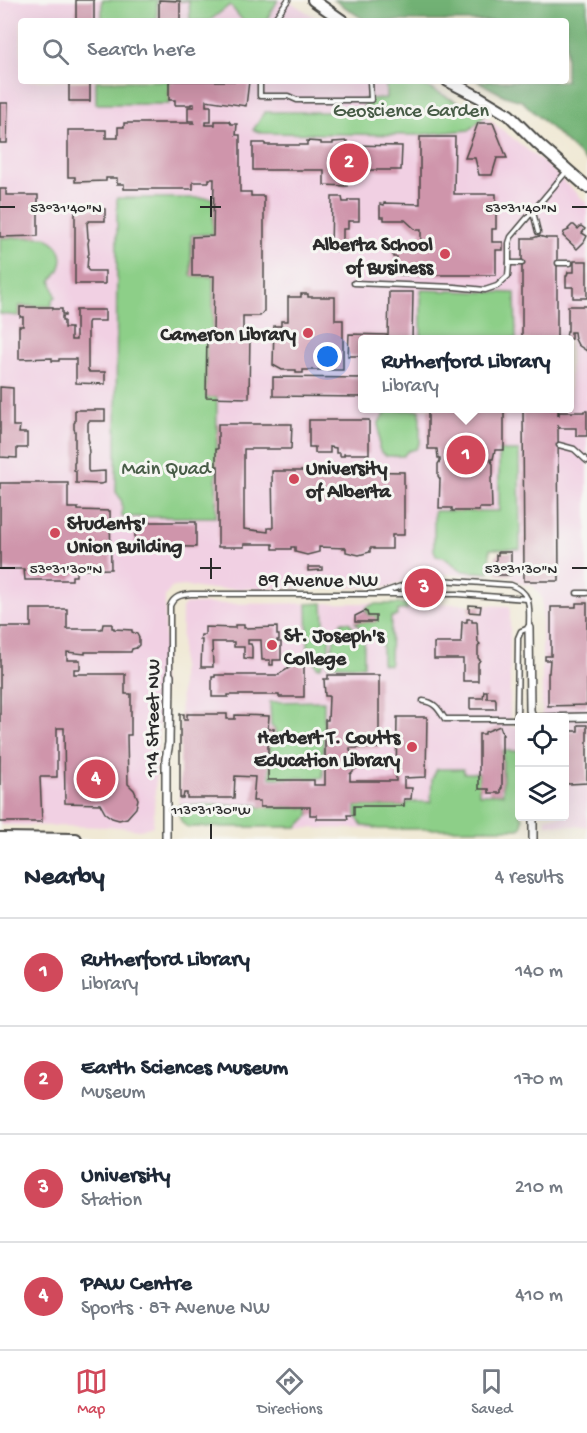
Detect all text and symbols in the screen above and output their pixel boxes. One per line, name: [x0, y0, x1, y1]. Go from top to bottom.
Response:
search box: [18, 18, 569, 84]
icon: search: [39, 35, 72, 68]
text: Search here: [87, 38, 195, 64]
park label: Geoscience Garden: [333, 101, 489, 124]
pin: 2: [330, 140, 368, 186]
text: 53°31'40"N: [30, 200, 102, 218]
text: 53°31'40"N: [485, 200, 557, 218]
place label: Alberta School of Business: [312, 235, 435, 281]
marker: Alberta School of Business: [438, 247, 452, 261]
place label: Cameron Library: [160, 325, 296, 348]
marker: Cameron Library: [301, 326, 315, 340]
popup: [358, 335, 574, 413]
your location: [313, 342, 342, 371]
text: Rutherford Library: [382, 350, 550, 376]
text: Library: [382, 376, 439, 399]
pin: 1: [446, 432, 486, 478]
park label: Main Quad: [121, 459, 213, 482]
place label: University of Alberta: [305, 459, 392, 505]
marker: University of Alberta: [287, 472, 301, 486]
place label: Students' Union Building: [67, 514, 182, 560]
marker: Students' Union Building: [48, 526, 62, 540]
text: 53°31'30"N: [30, 561, 102, 579]
text: 53°31'30"N: [485, 561, 557, 579]
pin: 3: [404, 566, 444, 610]
street label: 89 Avenue NW: [258, 571, 378, 594]
place label: St. Joseph's College: [283, 626, 386, 672]
marker: St. Joseph's College: [265, 638, 279, 652]
street label: 114 Street NW: [142, 659, 167, 778]
map controls: [515, 713, 569, 821]
button: locate: [515, 713, 569, 767]
place label: Herbert T. Coutts Education Library: [254, 728, 402, 774]
marker: Herbert T. Coutts Education Library: [405, 740, 419, 754]
pin: 4: [76, 756, 116, 802]
button: layers: [515, 767, 569, 821]
text: 113°31'30"W: [170, 802, 251, 820]
text: Nearby: [24, 863, 105, 894]
text: 4 results: [495, 867, 563, 890]
text: Rutherford Library: [81, 948, 250, 974]
text: 1: [39, 961, 48, 984]
text: 140 m: [515, 961, 563, 984]
text: Library: [81, 974, 138, 997]
text: Earth Sciences Museum: [81, 1056, 288, 1082]
text: 2: [39, 1069, 48, 1092]
text: 170 m: [514, 1069, 563, 1092]
text: Museum: [81, 1082, 146, 1105]
text: University: [81, 1164, 170, 1190]
text: 3: [38, 1177, 49, 1200]
text: 210 m: [515, 1177, 563, 1200]
text: Station: [81, 1190, 142, 1213]
text: PAW Centre: [81, 1272, 192, 1298]
text: 4: [39, 1285, 48, 1308]
text: 410 m: [515, 1285, 563, 1308]
text: Sports · 87 Avenue NW: [81, 1298, 270, 1321]
tab: Map: [75, 1365, 108, 1420]
tab: Directions: [257, 1365, 322, 1420]
tab: Saved: [471, 1365, 512, 1420]

